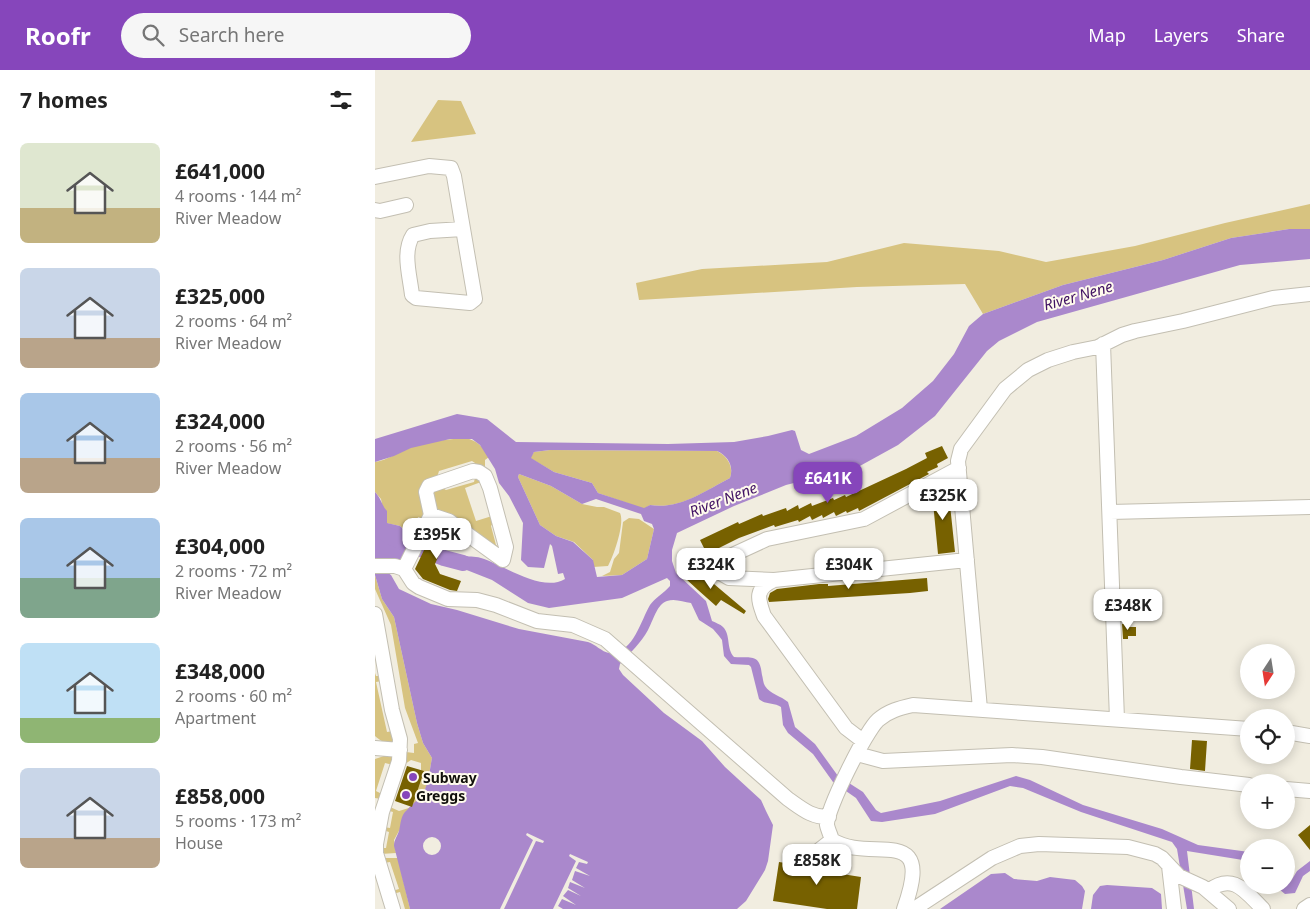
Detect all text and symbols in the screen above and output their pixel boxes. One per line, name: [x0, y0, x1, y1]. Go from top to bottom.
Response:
search box: [121, 13, 471, 58]
text: Roofr: [25, 19, 91, 52]
icon: search: [139, 21, 167, 49]
text: Search here: [179, 22, 284, 48]
text: Map: [1088, 23, 1126, 47]
text: Layers: [1154, 23, 1209, 47]
text: Share: [1237, 23, 1285, 47]
text: 7 homes: [20, 86, 108, 114]
icon: filters: [327, 86, 355, 114]
text: £641,000: [175, 157, 265, 185]
icon: home: [60, 163, 120, 223]
text: 4 rooms · 144 m²: [175, 185, 301, 207]
text: River Meadow: [175, 207, 281, 229]
water label: River Nene: [1041, 275, 1115, 314]
text: £325,000: [175, 282, 265, 310]
icon: home: [60, 288, 120, 348]
text: 2 rooms · 64 m²: [175, 310, 292, 332]
text: River Meadow: [175, 332, 281, 354]
text: £324,000: [175, 407, 265, 435]
icon: home: [60, 413, 120, 473]
text: 2 rooms · 56 m²: [175, 435, 292, 457]
text: River Meadow: [175, 457, 281, 479]
pin: £641K: [793, 462, 863, 504]
text: £641K: [804, 467, 852, 489]
water label: River Nene: [686, 477, 760, 521]
pin: £325K: [908, 478, 978, 521]
text: £325K: [919, 484, 967, 506]
pin: £395K: [402, 518, 472, 560]
text: £395K: [413, 523, 461, 545]
text: £304,000: [175, 532, 265, 560]
icon: home: [60, 538, 120, 598]
pin: £324K: [676, 548, 746, 590]
pin: £304K: [814, 548, 884, 590]
text: £324K: [687, 553, 735, 575]
text: £304K: [825, 553, 873, 575]
text: 2 rooms · 72 m²: [175, 560, 292, 582]
text: River Meadow: [175, 582, 281, 604]
pin: £348K: [1093, 588, 1163, 631]
text: £348K: [1104, 594, 1152, 616]
north arrow: [1240, 644, 1295, 699]
map controls: [1240, 644, 1295, 894]
text: £348,000: [175, 657, 265, 685]
icon: home: [60, 663, 120, 723]
text: 2 rooms · 60 m²: [175, 685, 292, 707]
text: Apartment: [175, 707, 256, 729]
button: locate: [1240, 709, 1295, 764]
place label: Subway: [423, 768, 477, 787]
marker: Subway: [407, 771, 419, 783]
button: +: [1240, 774, 1295, 829]
text: £858,000: [175, 782, 265, 810]
place label: Greggs: [416, 786, 465, 805]
icon: home: [60, 788, 120, 848]
marker: Greggs: [400, 789, 412, 801]
text: 5 rooms · 173 m²: [175, 810, 301, 832]
text: House: [175, 832, 223, 854]
button: −: [1240, 839, 1295, 894]
pin: £858K: [782, 844, 852, 886]
text: £858K: [793, 849, 841, 871]

